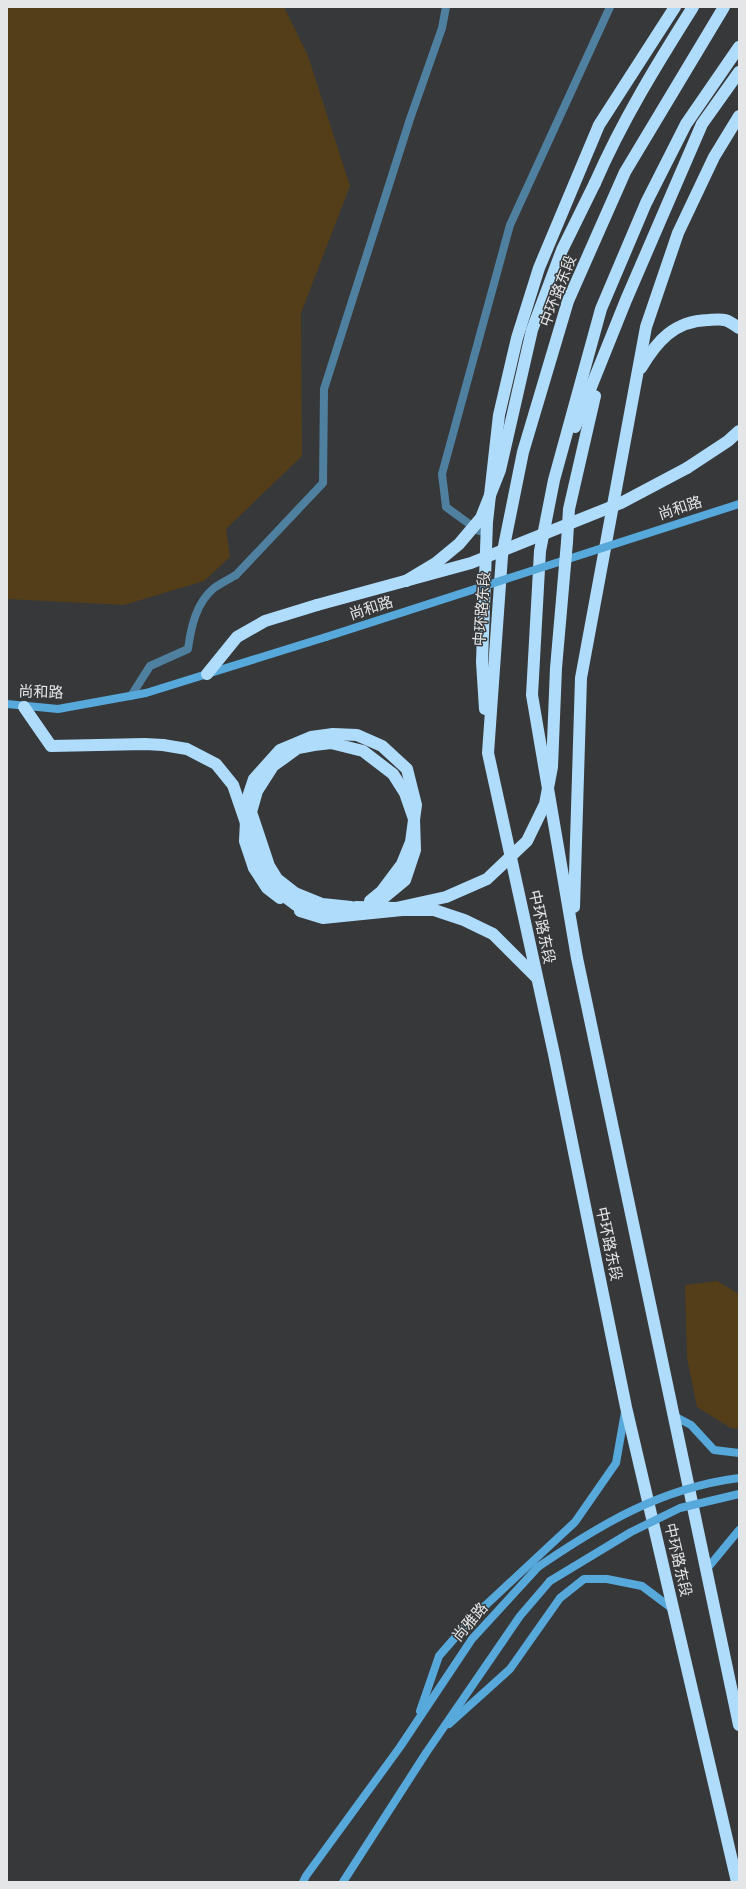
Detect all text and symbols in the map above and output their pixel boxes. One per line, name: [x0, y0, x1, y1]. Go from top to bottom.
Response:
street label: 中环路东段: [536, 253, 580, 329]
street label: 尚和路: [656, 492, 704, 524]
street label: 中环路东段: [470, 571, 494, 647]
street label: 尚和路: [347, 592, 395, 624]
street label: 尚和路: [18, 682, 64, 702]
street label: 中环路东段: [525, 888, 559, 966]
street label: 中环路东段: [592, 1205, 626, 1283]
street label: 中环路东段: [661, 1521, 695, 1599]
street label: 尚雅路: [449, 1599, 491, 1645]

